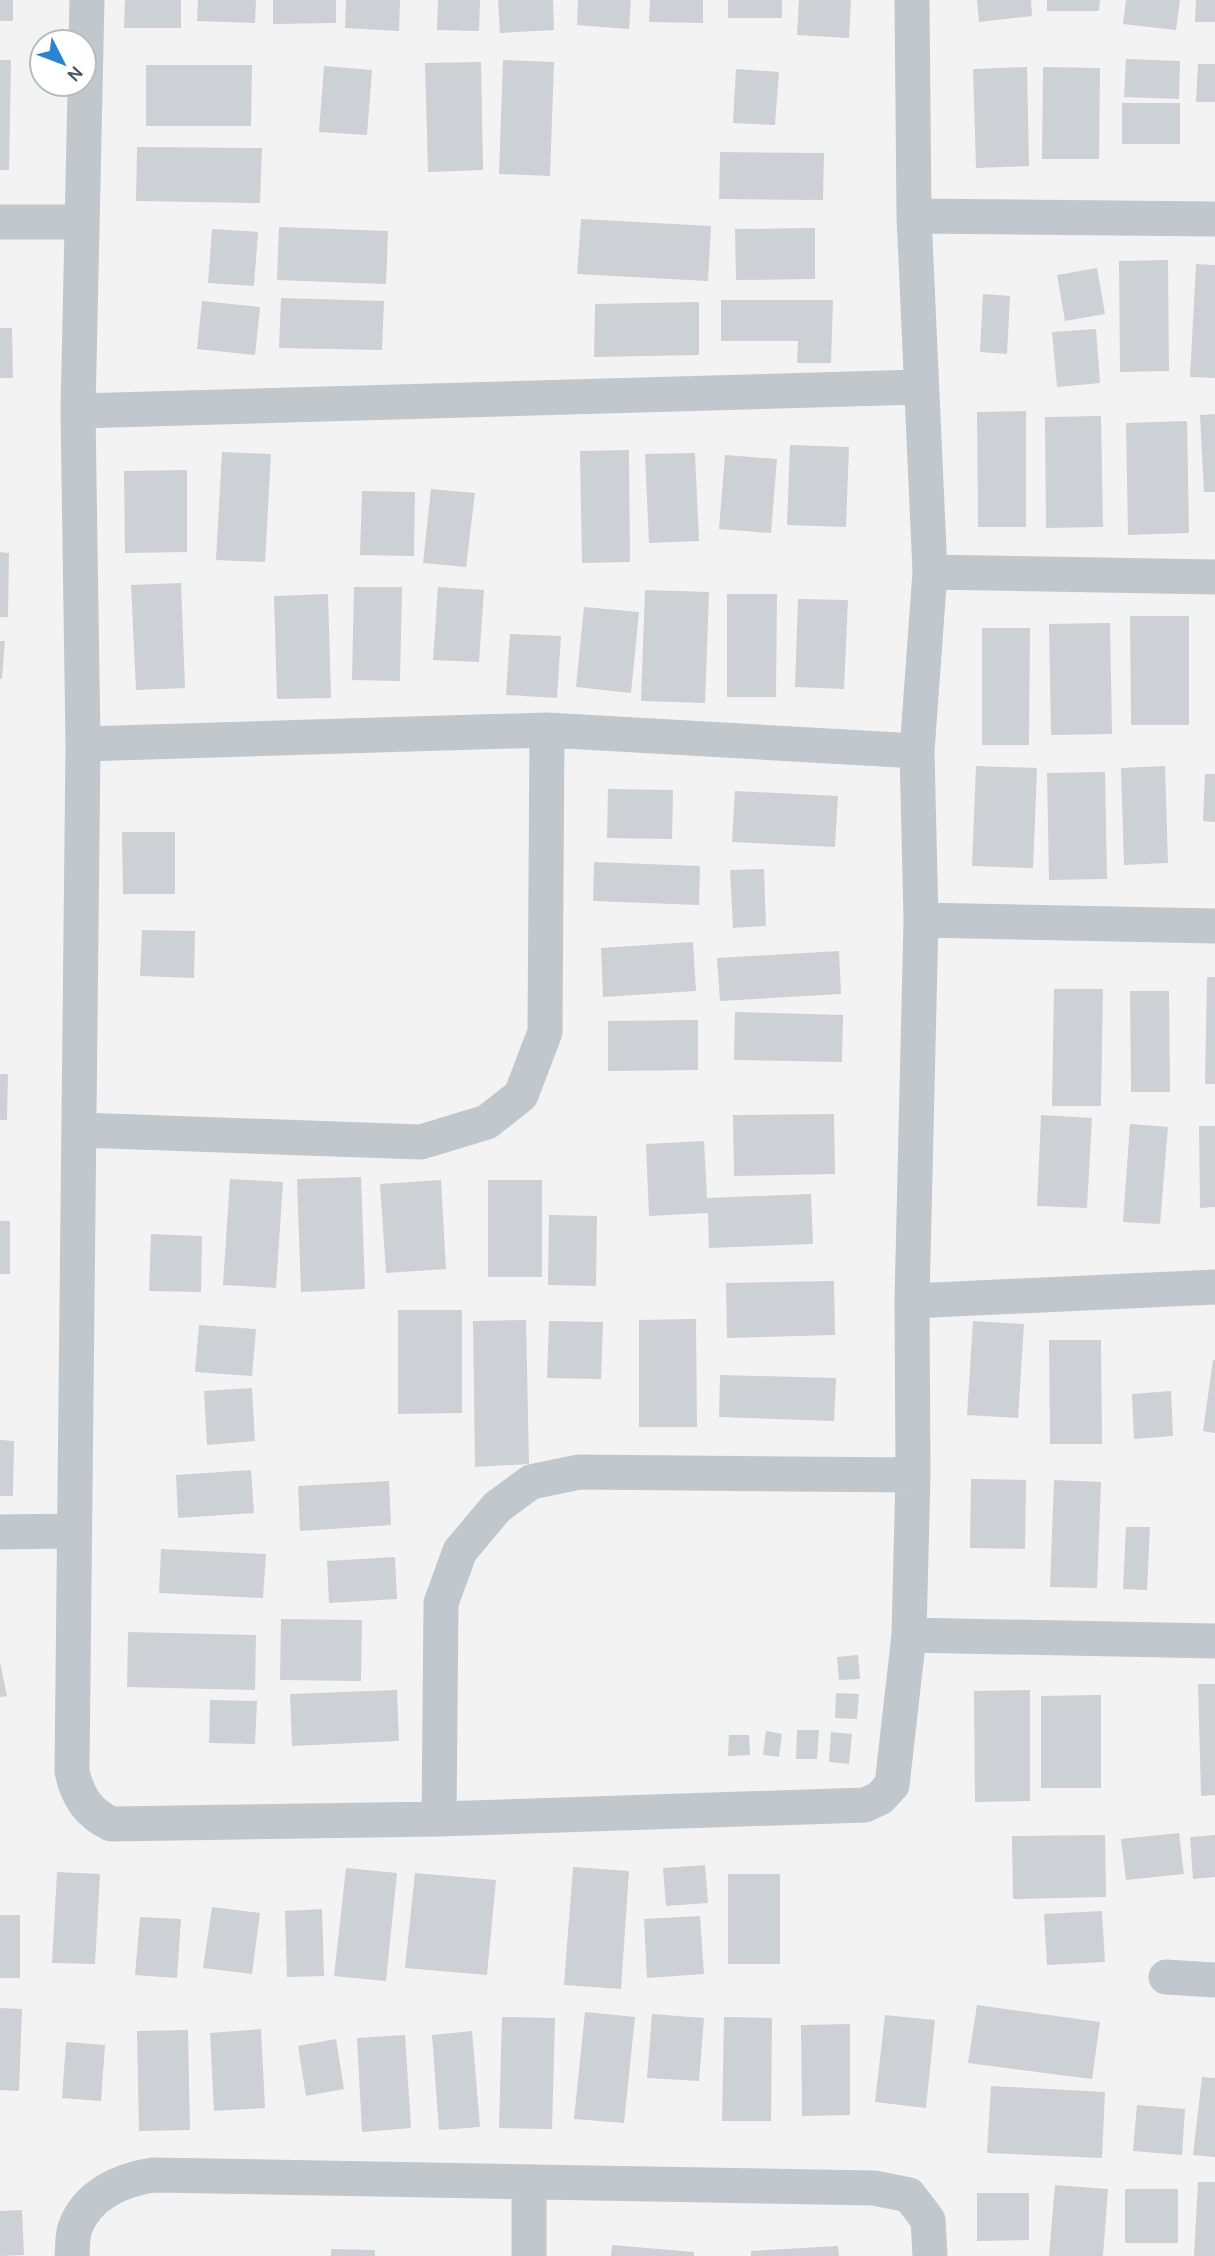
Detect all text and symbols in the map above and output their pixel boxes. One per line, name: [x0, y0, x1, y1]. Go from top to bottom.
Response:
north arrow: [28, 28, 98, 98]
text: N: [62, 61, 88, 86]

